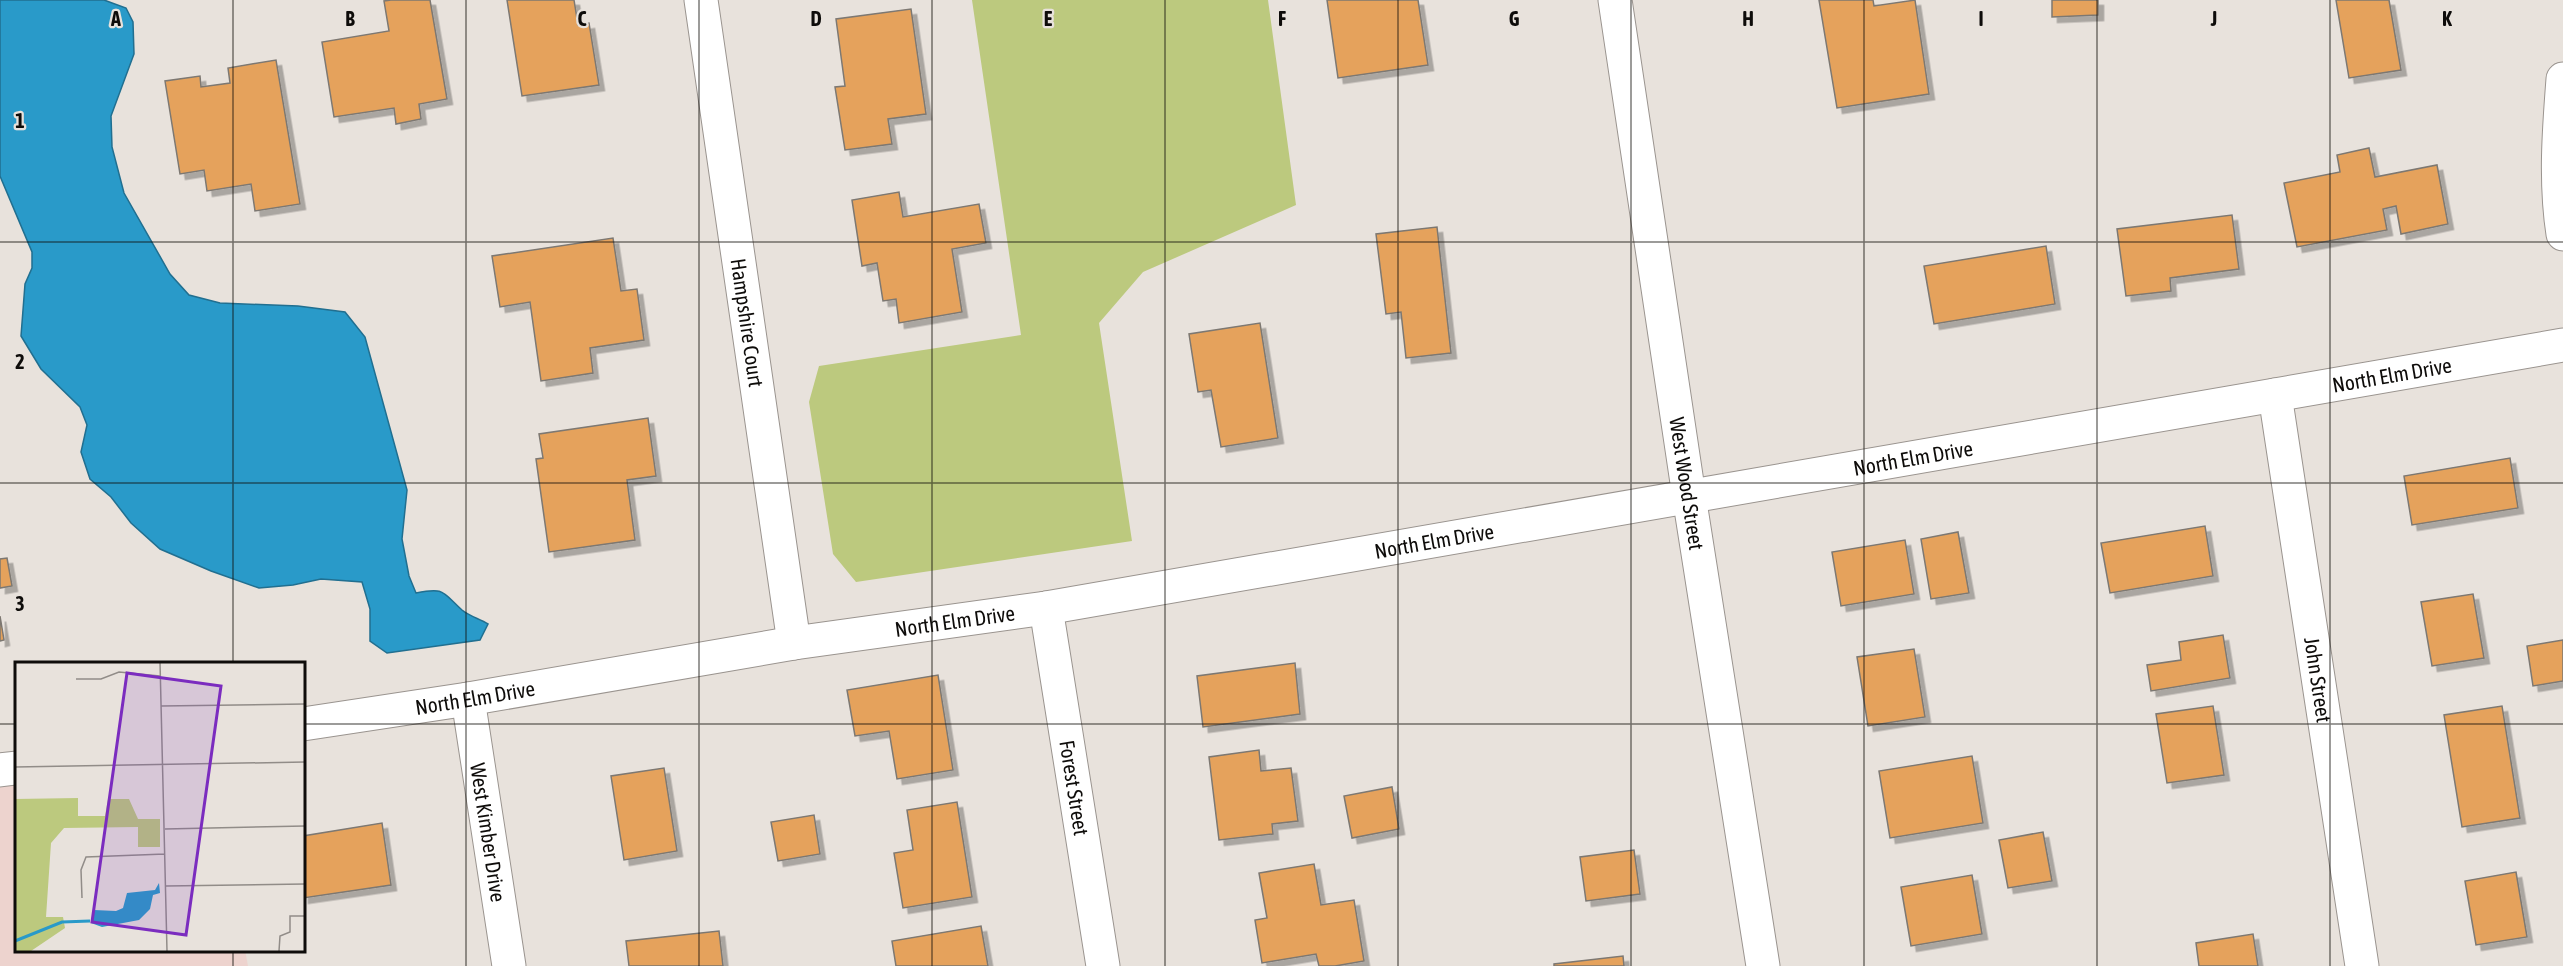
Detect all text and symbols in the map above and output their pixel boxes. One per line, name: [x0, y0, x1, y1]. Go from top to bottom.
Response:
text: A: [110, 7, 121, 30]
text: B: [345, 7, 355, 30]
text: C: [578, 7, 587, 30]
text: D: [810, 7, 822, 30]
text: E: [1044, 7, 1053, 30]
text: F: [1278, 7, 1286, 30]
text: G: [1509, 7, 1520, 30]
text: H: [1742, 7, 1754, 30]
text: I: [1978, 7, 1984, 30]
text: J: [2210, 7, 2217, 30]
text: K: [2442, 7, 2452, 30]
text: 1: [15, 109, 25, 132]
street label: Hampshire Court: [727, 257, 769, 389]
text: 2: [15, 350, 25, 373]
street label: North Elm Drive: [2330, 353, 2453, 397]
street label: West Wood Street: [1665, 416, 1709, 552]
street label: North Elm Drive: [1851, 436, 1975, 480]
street label: North Elm Drive: [1373, 519, 1496, 563]
text: 3: [15, 592, 25, 615]
street label: North Elm Drive: [893, 600, 1016, 641]
street label: John Street: [2300, 635, 2337, 724]
inset map: [15, 662, 304, 951]
street label: North Elm Drive: [414, 676, 537, 719]
street label: Forest Street: [1055, 738, 1094, 837]
street label: West Kimber Drive: [466, 761, 511, 904]

